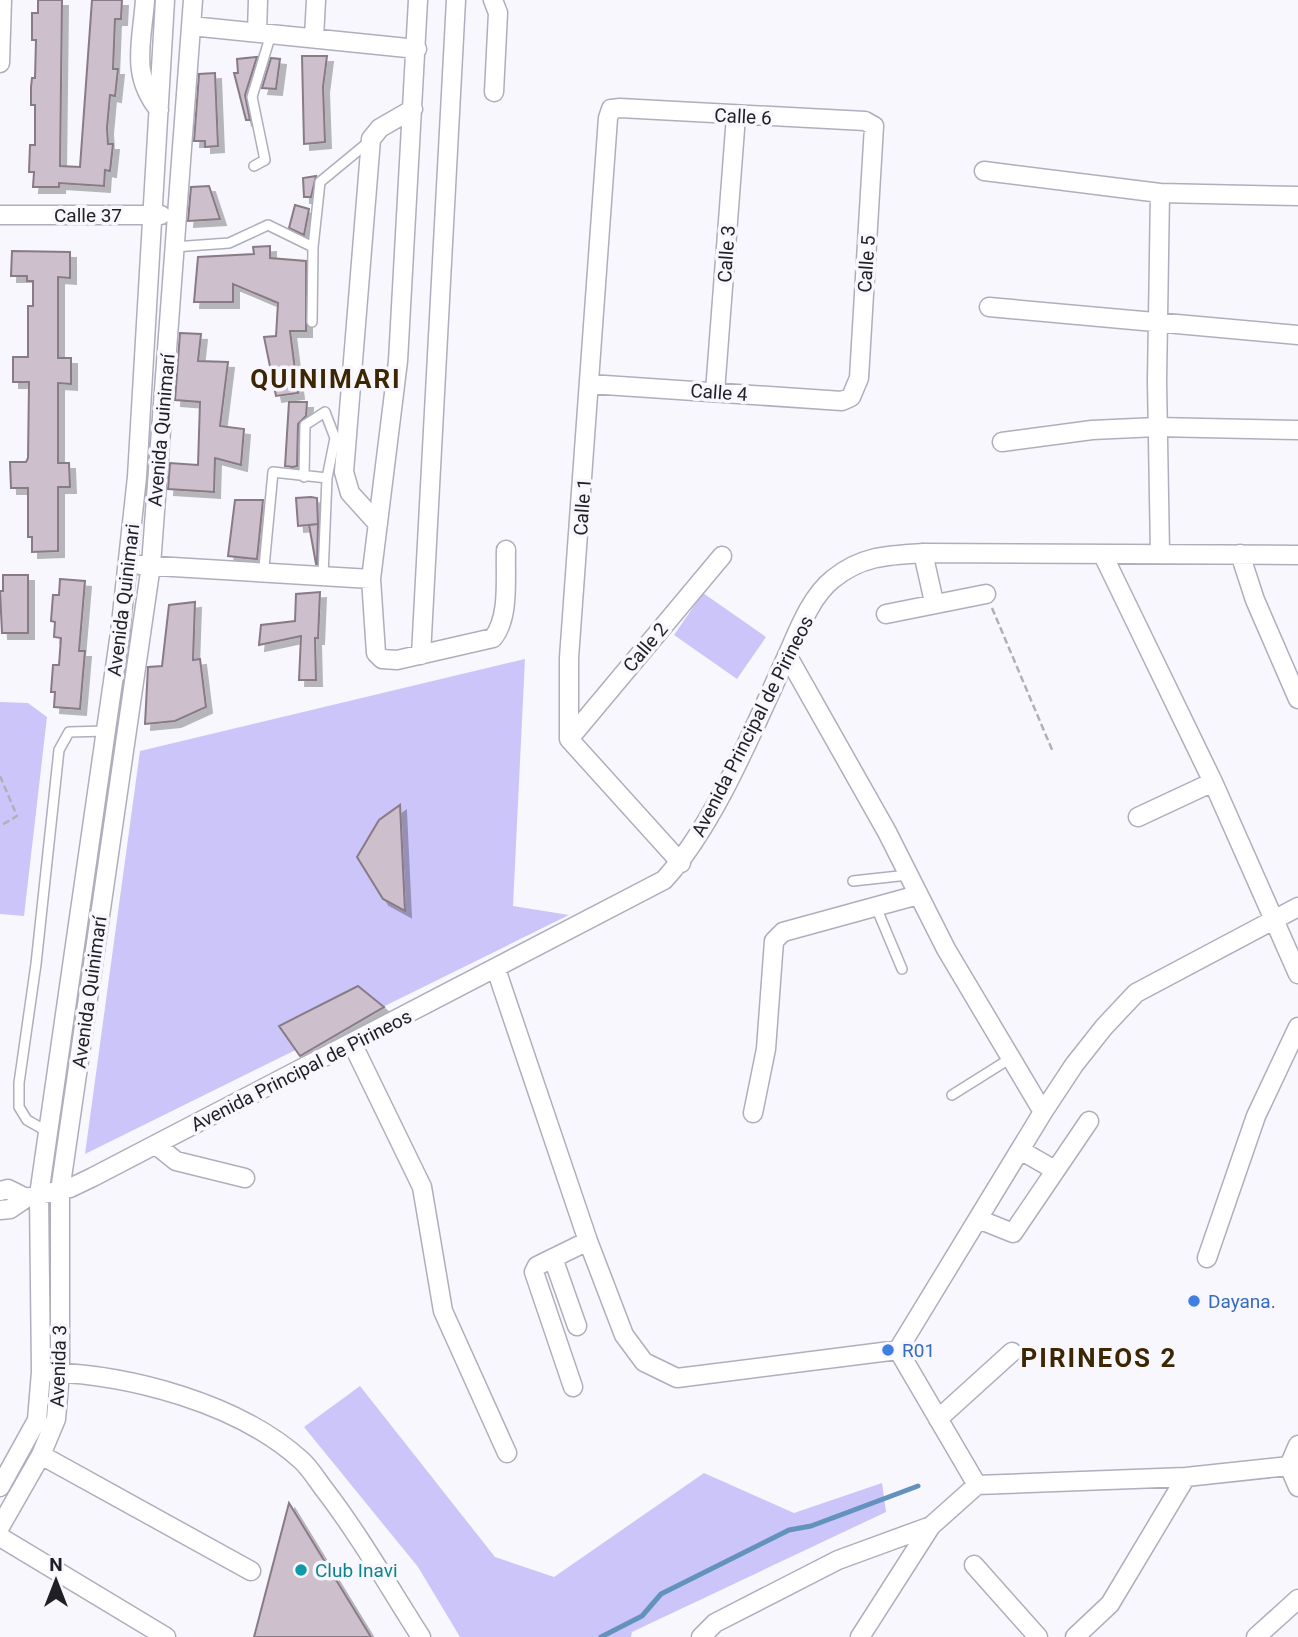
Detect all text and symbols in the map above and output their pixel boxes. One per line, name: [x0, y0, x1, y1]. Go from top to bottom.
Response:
street label: Calle 6: [714, 104, 772, 129]
street label: Calle 37: [54, 204, 122, 227]
street label: Calle 3: [713, 225, 740, 283]
street label: Calle 5: [853, 235, 880, 293]
street label: Avenida Quinimarí: [143, 351, 180, 507]
district label: QUINIMARI: [250, 364, 402, 394]
street label: Calle 4: [690, 379, 749, 406]
street label: Calle 1: [569, 478, 596, 536]
street label: Avenida Quinimari: [103, 523, 144, 678]
street label: Avenida Principal de Pirineos: [687, 612, 818, 841]
street label: Calle 2: [618, 618, 673, 677]
street label: Avenida Quinimarí: [67, 913, 112, 1070]
street label: Avenida Principal de Pirineos: [187, 1005, 416, 1136]
place label: Dayana.: [1208, 1290, 1276, 1313]
marker: Dayana.: [1186, 1293, 1202, 1309]
street label: Avenida 3: [46, 1324, 71, 1408]
place label: R01: [902, 1339, 935, 1362]
marker: R01: [880, 1342, 896, 1358]
district label: PIRINEOS 2: [1021, 1343, 1177, 1373]
north arrow: [21, 1546, 91, 1616]
text: N: [49, 1553, 63, 1576]
place label: Club Inavi: [315, 1559, 398, 1582]
marker: Club Inavi: [293, 1562, 309, 1578]

